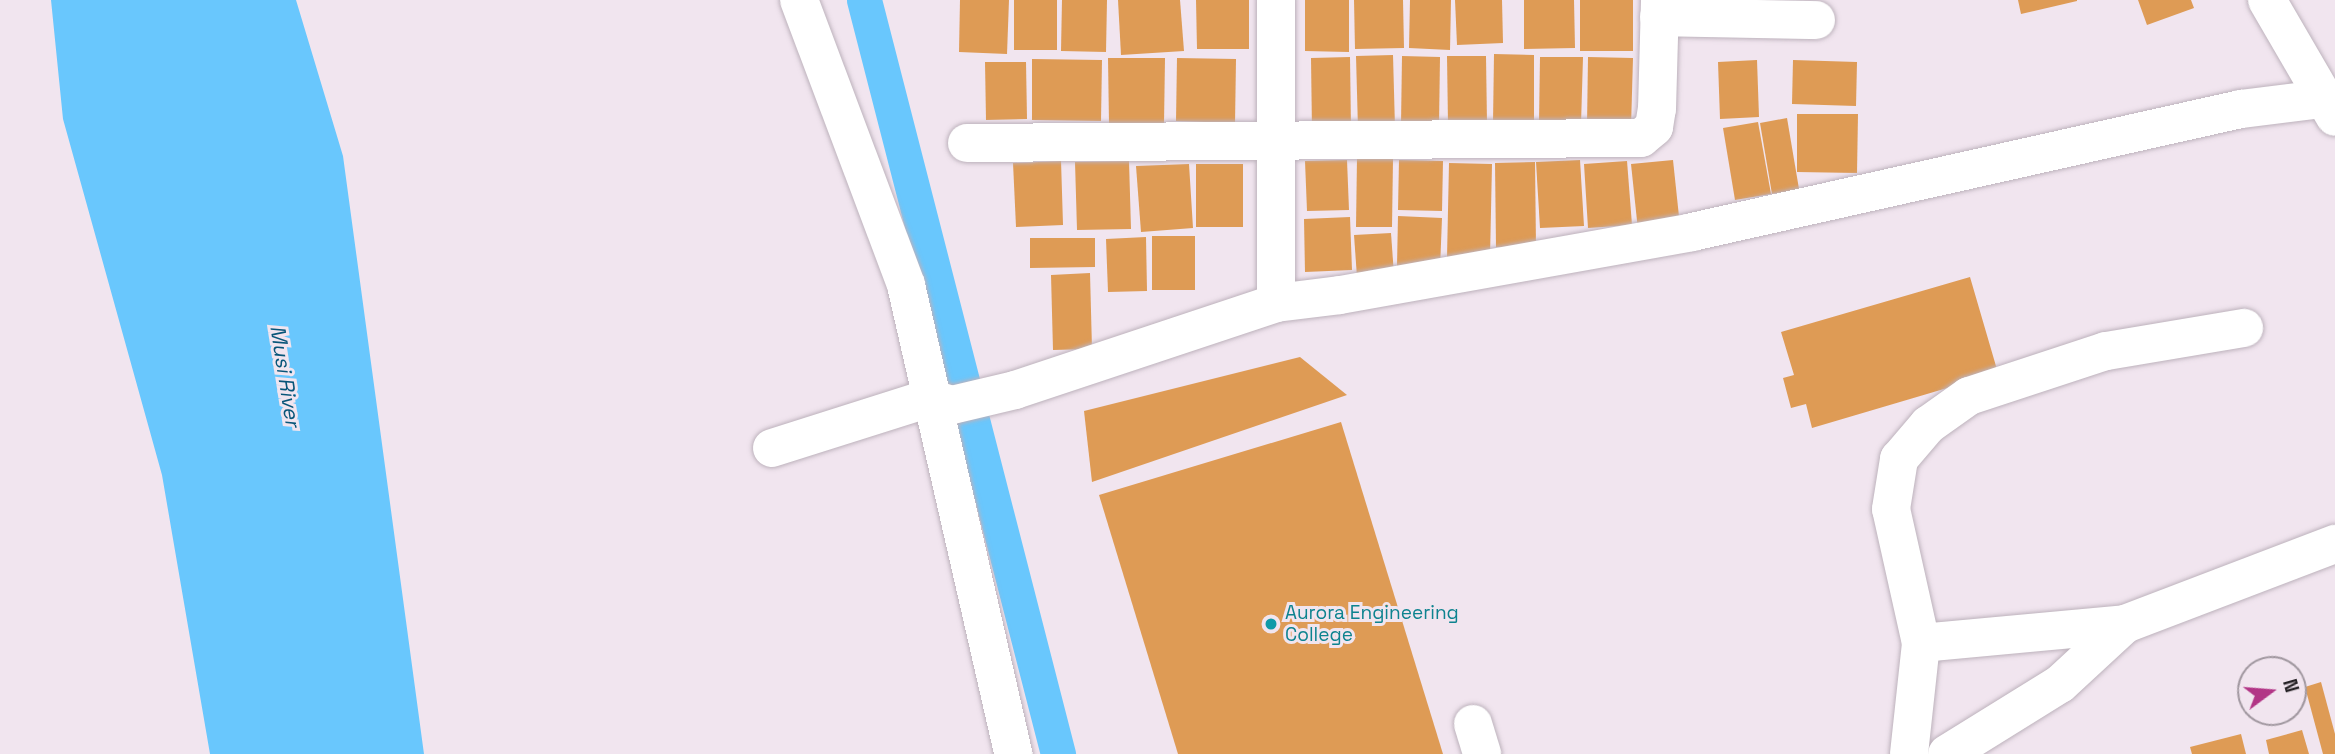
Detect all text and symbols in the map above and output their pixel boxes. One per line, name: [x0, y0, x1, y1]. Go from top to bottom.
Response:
water label: Musi River: [265, 324, 305, 428]
place label: Aurora Engineering College: [1285, 602, 1459, 646]
marker: Aurora Engineering College: [1263, 616, 1279, 632]
north arrow: [2237, 656, 2307, 726]
text: N: [2277, 676, 2305, 695]

